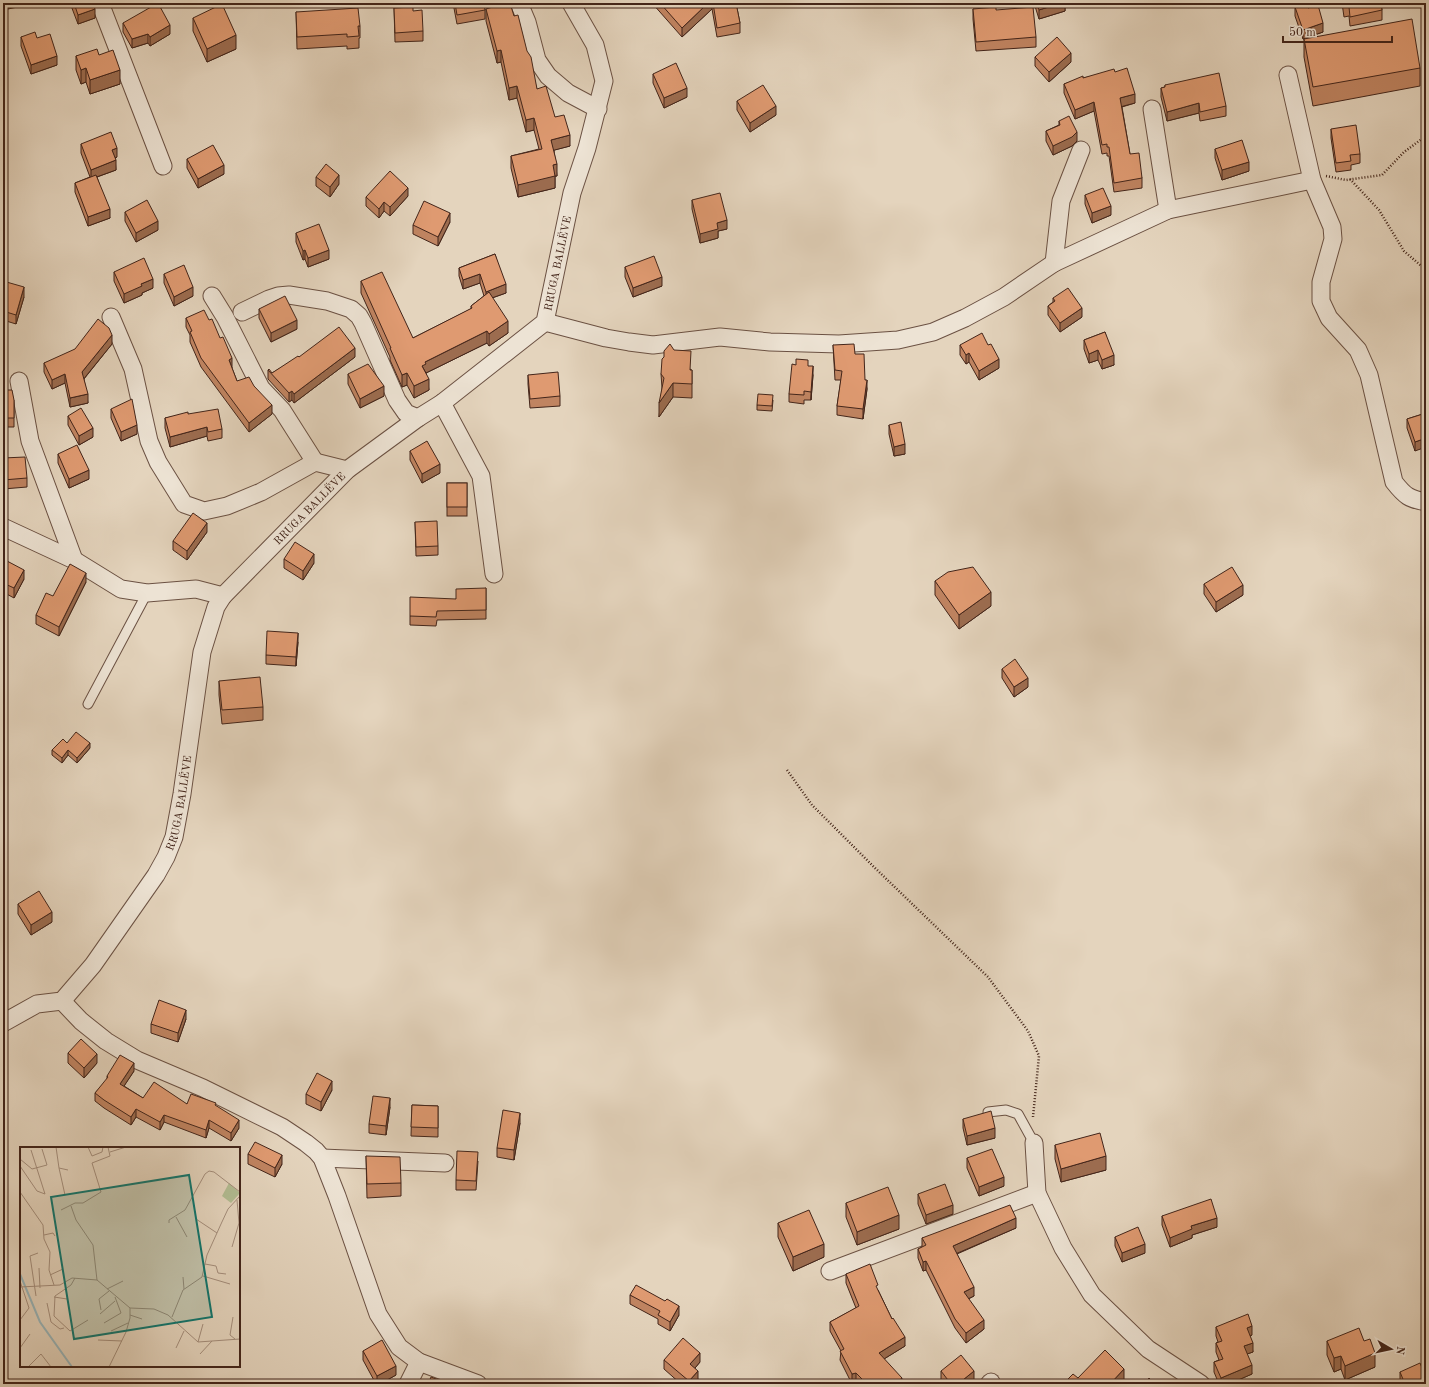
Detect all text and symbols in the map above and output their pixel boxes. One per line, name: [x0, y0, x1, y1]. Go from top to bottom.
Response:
scale bar: [1283, 18, 1392, 44]
text: 50 m: [1289, 26, 1316, 39]
street label: RRUGA BALLËVE: [543, 215, 574, 312]
street label: RRUGA BALLËVE: [273, 471, 348, 548]
street label: RRUGA BALLËVE: [165, 755, 194, 853]
inset map: [20, 1147, 240, 1367]
north arrow: [1371, 1329, 1411, 1369]
text: N: [1393, 1345, 1405, 1356]

